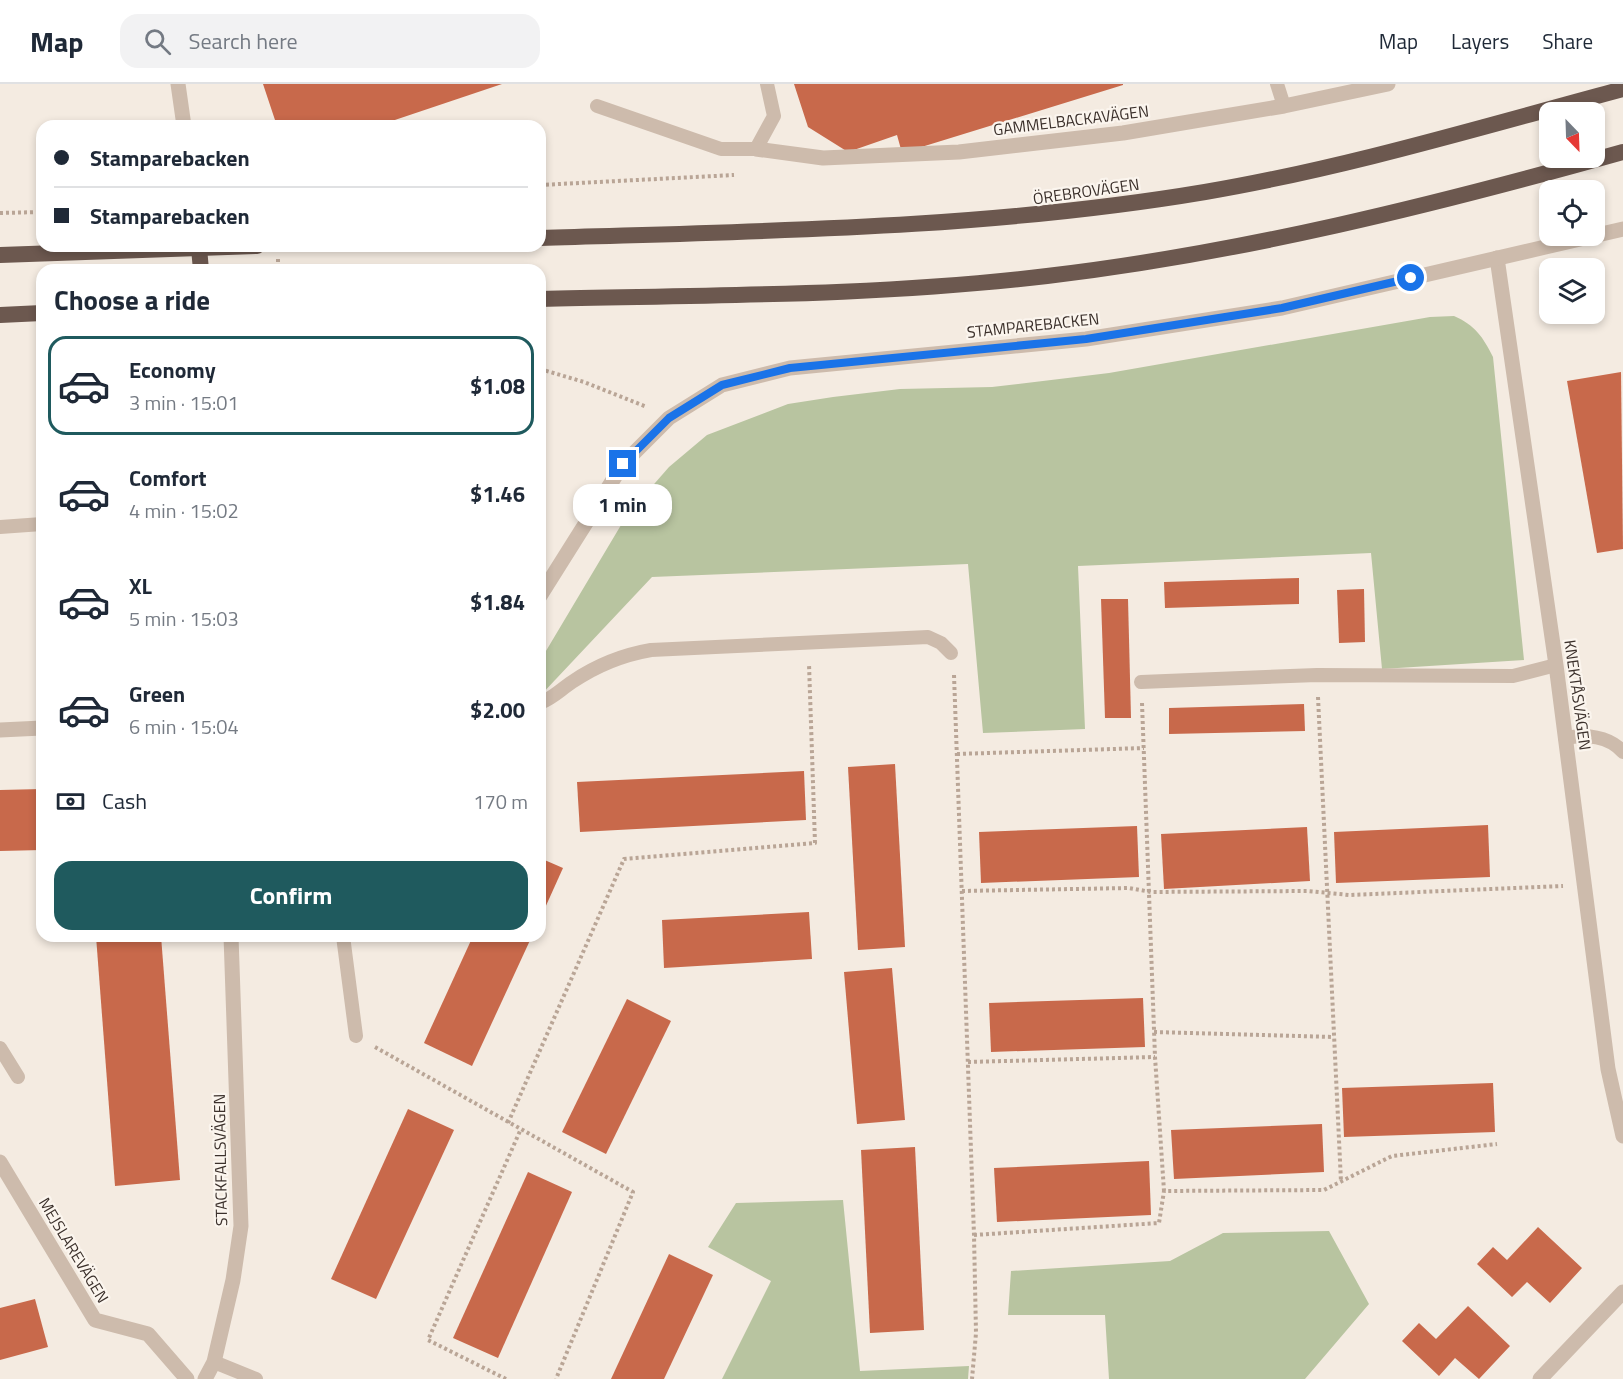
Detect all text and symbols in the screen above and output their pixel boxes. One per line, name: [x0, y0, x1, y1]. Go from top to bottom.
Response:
search box: [120, 14, 540, 68]
text: Map: [30, 20, 84, 63]
text: Search here: [189, 24, 298, 58]
icon: search: [141, 25, 174, 58]
text: Map: [1379, 25, 1418, 57]
text: Layers: [1451, 25, 1509, 57]
text: Share: [1542, 25, 1593, 57]
street label: GAMMELBACKAVÄGEN: [992, 99, 1150, 141]
north arrow: [1539, 102, 1605, 168]
map controls: [1539, 102, 1605, 324]
text: Stamparebacken: [90, 141, 250, 175]
street label: ÖREBROVÄGEN: [1031, 172, 1141, 210]
button: locate: [1539, 180, 1605, 246]
text: Stamparebacken: [90, 199, 250, 233]
button: layers: [1539, 258, 1605, 324]
route start: [1397, 264, 1424, 291]
text: Choose a ride: [54, 279, 210, 320]
street label: STAMPAREBACKEN: [966, 306, 1100, 344]
text: Economy: [129, 353, 216, 387]
icon: car: [57, 359, 111, 413]
text: $1.08: [470, 369, 525, 403]
text: 3 min · 15:01: [129, 387, 239, 418]
route end: [609, 450, 636, 477]
text: Comfort: [129, 461, 207, 495]
icon: car: [57, 467, 111, 521]
text: $1.46: [470, 477, 525, 511]
callout: 1 min: [574, 485, 672, 527]
text: 1 min: [598, 489, 647, 520]
text: 4 min · 15:02: [129, 495, 239, 526]
text: XL: [129, 569, 152, 603]
icon: car: [57, 575, 111, 629]
text: $1.84: [470, 585, 525, 619]
text: 5 min · 15:03: [129, 603, 239, 634]
street label: KNEKTÅSVÄGEN: [1558, 638, 1598, 752]
text: Green: [129, 677, 185, 711]
icon: car: [57, 683, 111, 737]
text: $2.00: [470, 693, 525, 727]
text: 6 min · 15:04: [129, 711, 239, 742]
text: Cash: [102, 784, 147, 818]
icon: cash: [54, 785, 87, 818]
text: 170 m: [473, 786, 528, 817]
button: Confirm: [54, 861, 528, 930]
street label: STACKFALLSVÄGEN: [207, 1094, 233, 1226]
street label: MEJSLAREVÄGEN: [33, 1193, 115, 1307]

